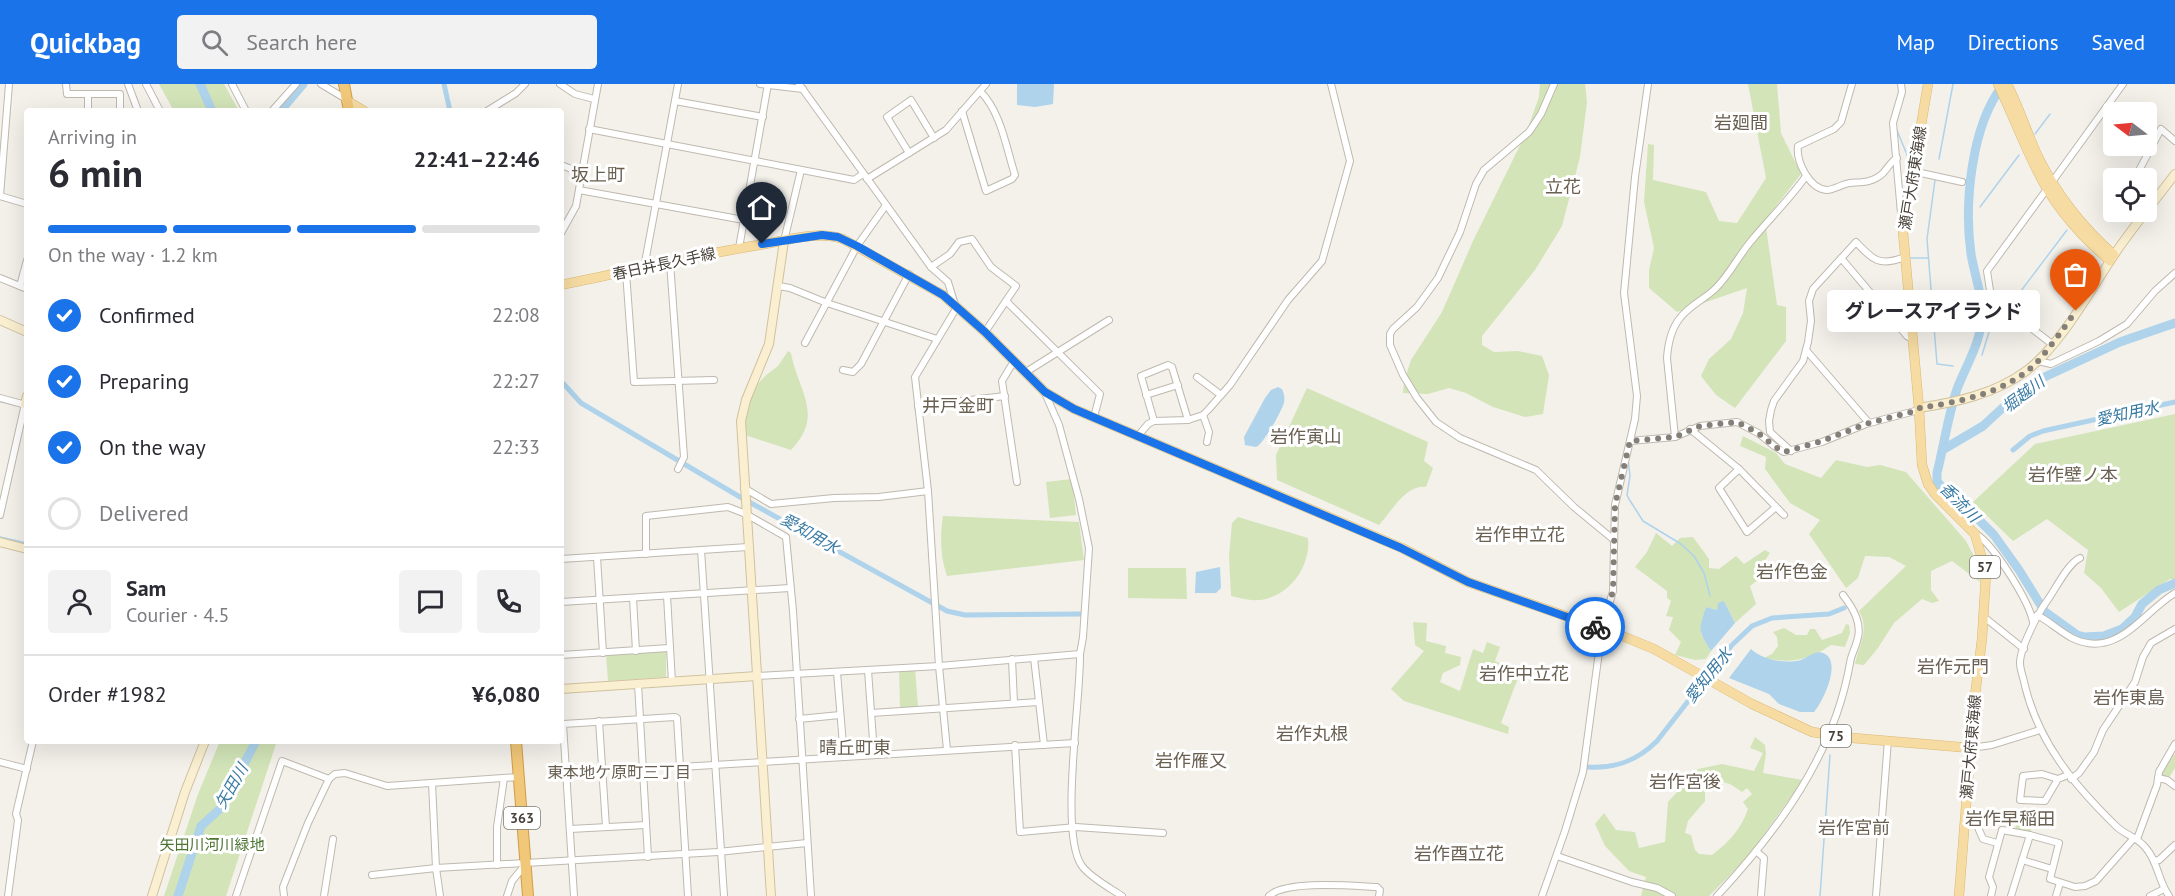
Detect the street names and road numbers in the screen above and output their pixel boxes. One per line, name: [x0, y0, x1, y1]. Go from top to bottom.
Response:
street label: 瀬戸大府東海線: [1895, 125, 1930, 231]
street label: 春日井長久手線: [611, 243, 717, 284]
road number: 57: [1970, 556, 2000, 578]
street label: 瀬戸大府東海線: [1956, 694, 1985, 800]
road number: 75: [1821, 725, 1851, 747]
road number: 363: [504, 807, 540, 829]

